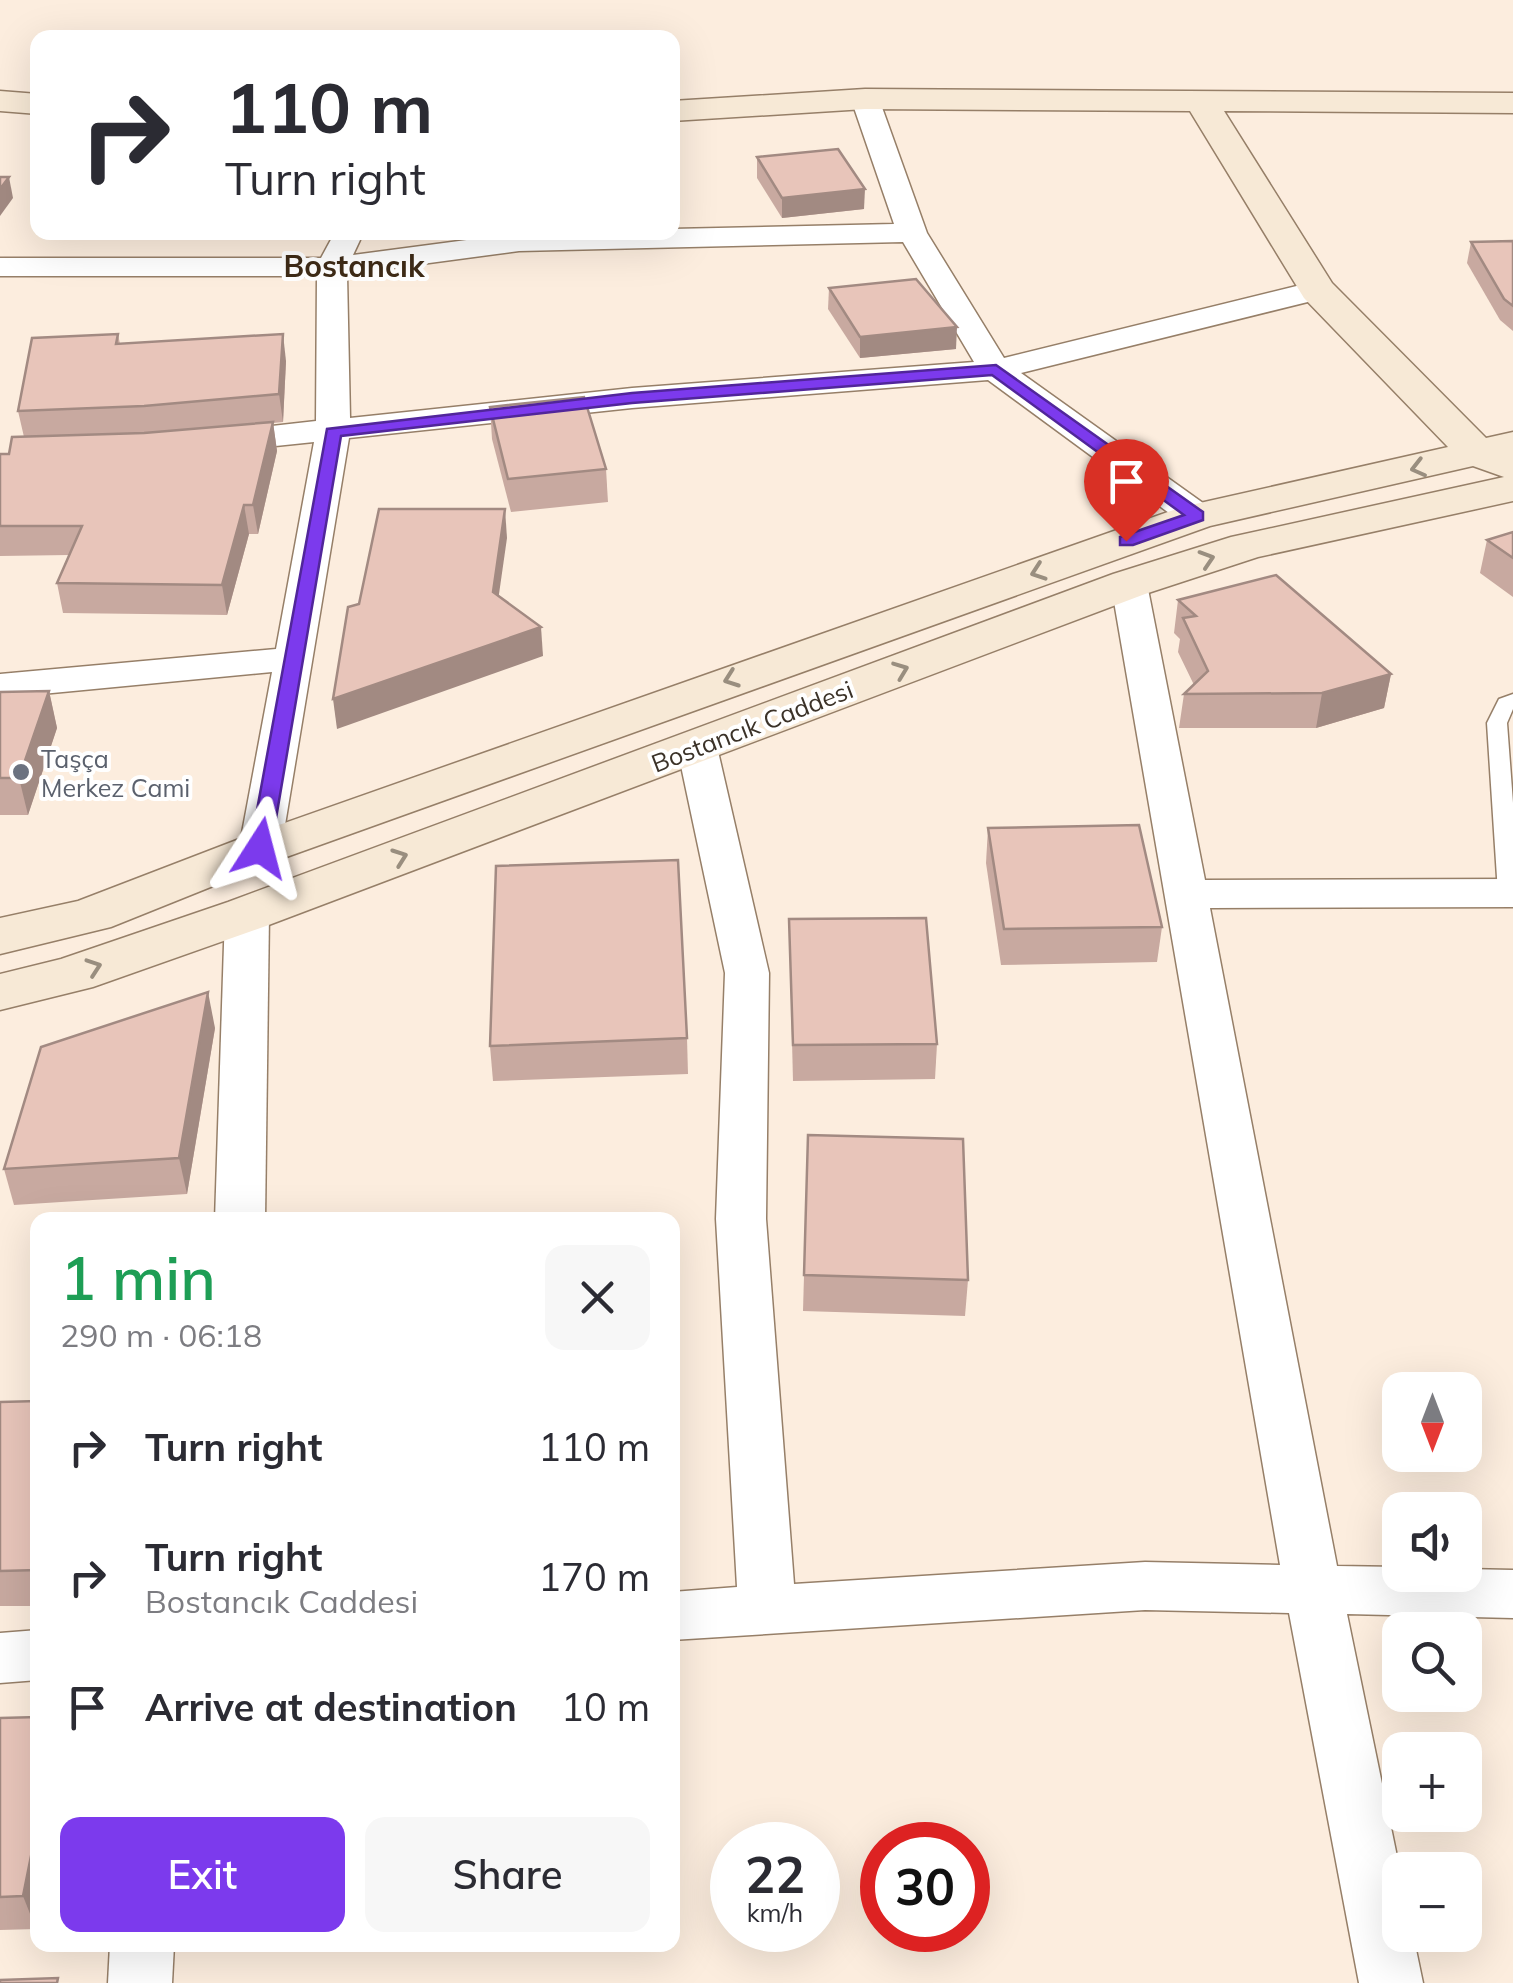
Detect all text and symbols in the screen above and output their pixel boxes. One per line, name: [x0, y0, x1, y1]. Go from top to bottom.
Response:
text: 110 m: [225, 63, 433, 151]
icon: right: [60, 70, 190, 200]
text: Turn right: [225, 150, 426, 206]
district label: Bostancık: [284, 247, 426, 285]
pin: [1084, 439, 1169, 542]
icon: arrive: [1099, 454, 1154, 509]
one-way arrow: [1410, 456, 1427, 477]
one-way arrow: [1197, 551, 1214, 571]
one-way arrow: [1030, 560, 1047, 580]
one-way arrow: [891, 662, 909, 682]
one-way arrow: [724, 667, 741, 688]
street label: Bostancık Caddesi: [647, 673, 857, 779]
place label: Taşça Merkez Cami: [41, 743, 190, 803]
marker: Taşça Merkez Cami: [10, 761, 32, 783]
position arrow: [208, 796, 312, 900]
one-way arrow: [390, 848, 407, 869]
one-way arrow: [85, 959, 102, 979]
text: 1 min: [60, 1240, 216, 1315]
button: close: [545, 1245, 650, 1350]
text: 290 m · 06:18: [60, 1315, 262, 1355]
north arrow: [1382, 1372, 1482, 1472]
map controls: [1382, 1372, 1482, 1952]
icon: right: [60, 1420, 115, 1475]
text: Turn right: [145, 1423, 322, 1471]
text: 110 m: [538, 1423, 650, 1471]
button: sound: [1382, 1492, 1482, 1592]
text: Turn right: [145, 1533, 322, 1581]
icon: right: [60, 1550, 115, 1605]
text: 170 m: [538, 1553, 650, 1601]
text: Bostancık Caddesi: [145, 1581, 418, 1621]
button: search: [1382, 1612, 1482, 1712]
icon: arrive: [60, 1680, 115, 1735]
text: Arrive at destination: [145, 1683, 517, 1731]
text: 10 m: [561, 1683, 650, 1731]
button: +: [1382, 1732, 1482, 1832]
button: Exit: [60, 1817, 345, 1932]
button: Share: [365, 1817, 650, 1932]
speed limit sign: 30: [860, 1822, 990, 1952]
text: 22: [745, 1843, 805, 1906]
button: −: [1382, 1852, 1482, 1952]
text: km/h: [747, 1897, 803, 1928]

